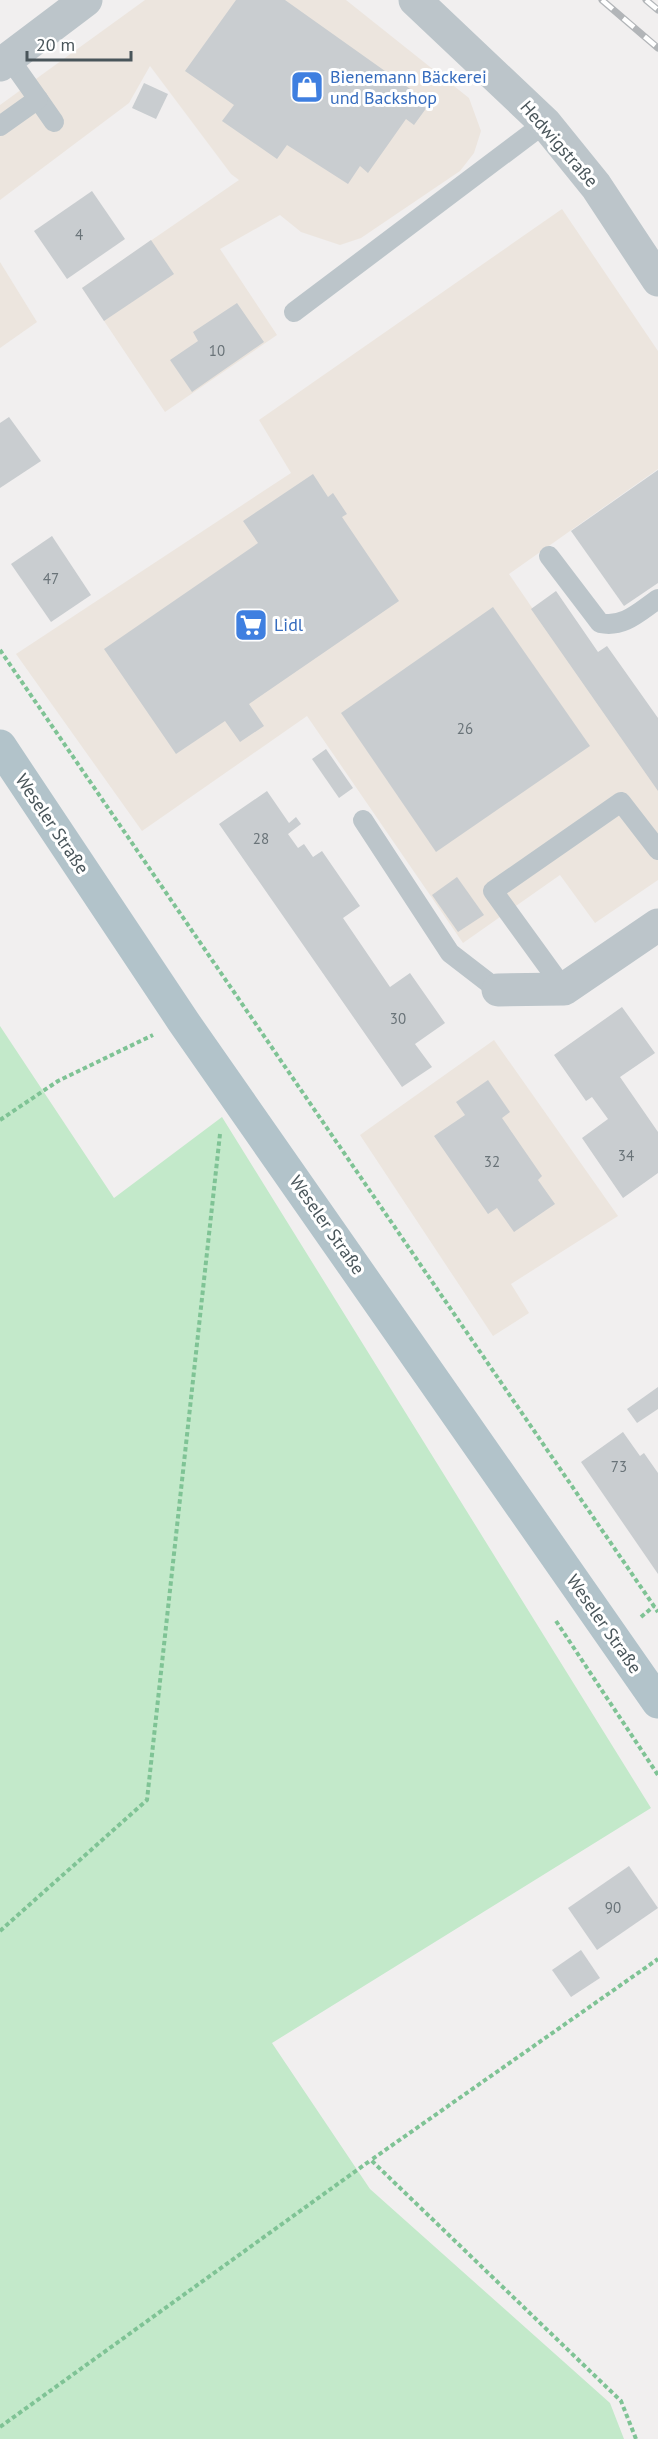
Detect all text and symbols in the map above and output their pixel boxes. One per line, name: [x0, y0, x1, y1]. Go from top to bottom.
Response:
scale bar: [27, 24, 130, 62]
text: 20 m: [36, 33, 75, 56]
place label: Bienemann Bäckerei und Backshop: [330, 65, 487, 109]
shop icon: Bienemann Bäckerei und Backshop: [289, 69, 325, 105]
street label: Hedwigstraße: [516, 96, 603, 192]
house number: 4: [75, 225, 83, 244]
house number: 10: [209, 341, 225, 360]
house number: 47: [43, 569, 59, 588]
supermarket icon: Lidl: [233, 607, 269, 643]
place label: Lidl: [274, 613, 304, 636]
house number: 26: [457, 719, 473, 738]
street label: Weseler Straße: [10, 769, 94, 878]
house number: 28: [253, 829, 269, 848]
house number: 30: [390, 1009, 406, 1028]
house number: 34: [618, 1146, 634, 1165]
house number: 32: [484, 1152, 500, 1171]
street label: Weseler Straße: [285, 1171, 370, 1279]
house number: 73: [611, 1457, 627, 1476]
street label: Weseler Straße: [562, 1570, 647, 1678]
house number: 90: [605, 1898, 621, 1917]

